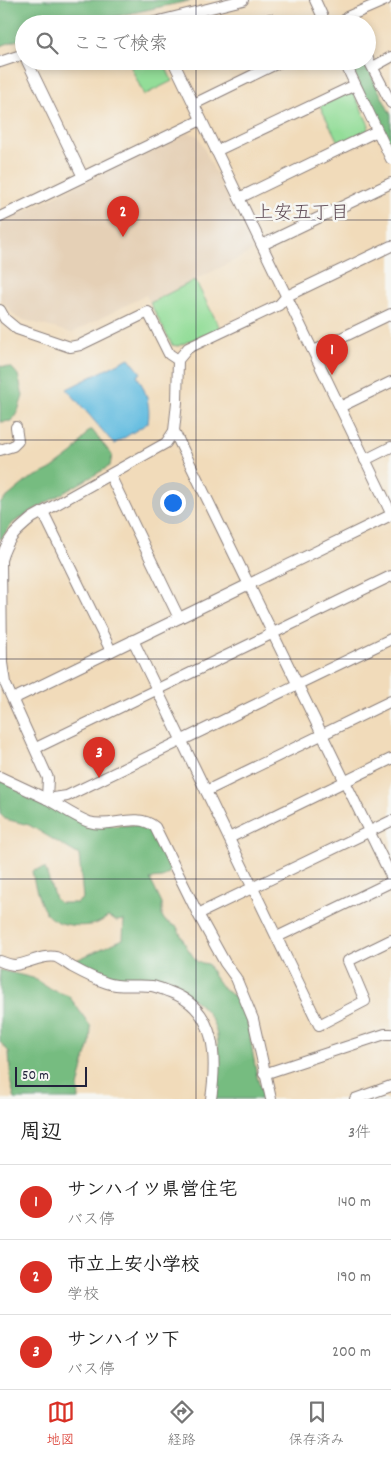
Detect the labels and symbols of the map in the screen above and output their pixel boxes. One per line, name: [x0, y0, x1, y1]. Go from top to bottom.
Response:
pin: 2: [107, 196, 139, 237]
district label: 上安五丁目: [254, 201, 350, 228]
pin: 1: [316, 334, 348, 375]
your location: [160, 490, 186, 516]
pin: 3: [83, 737, 115, 778]
scale bar: [15, 1064, 88, 1087]

